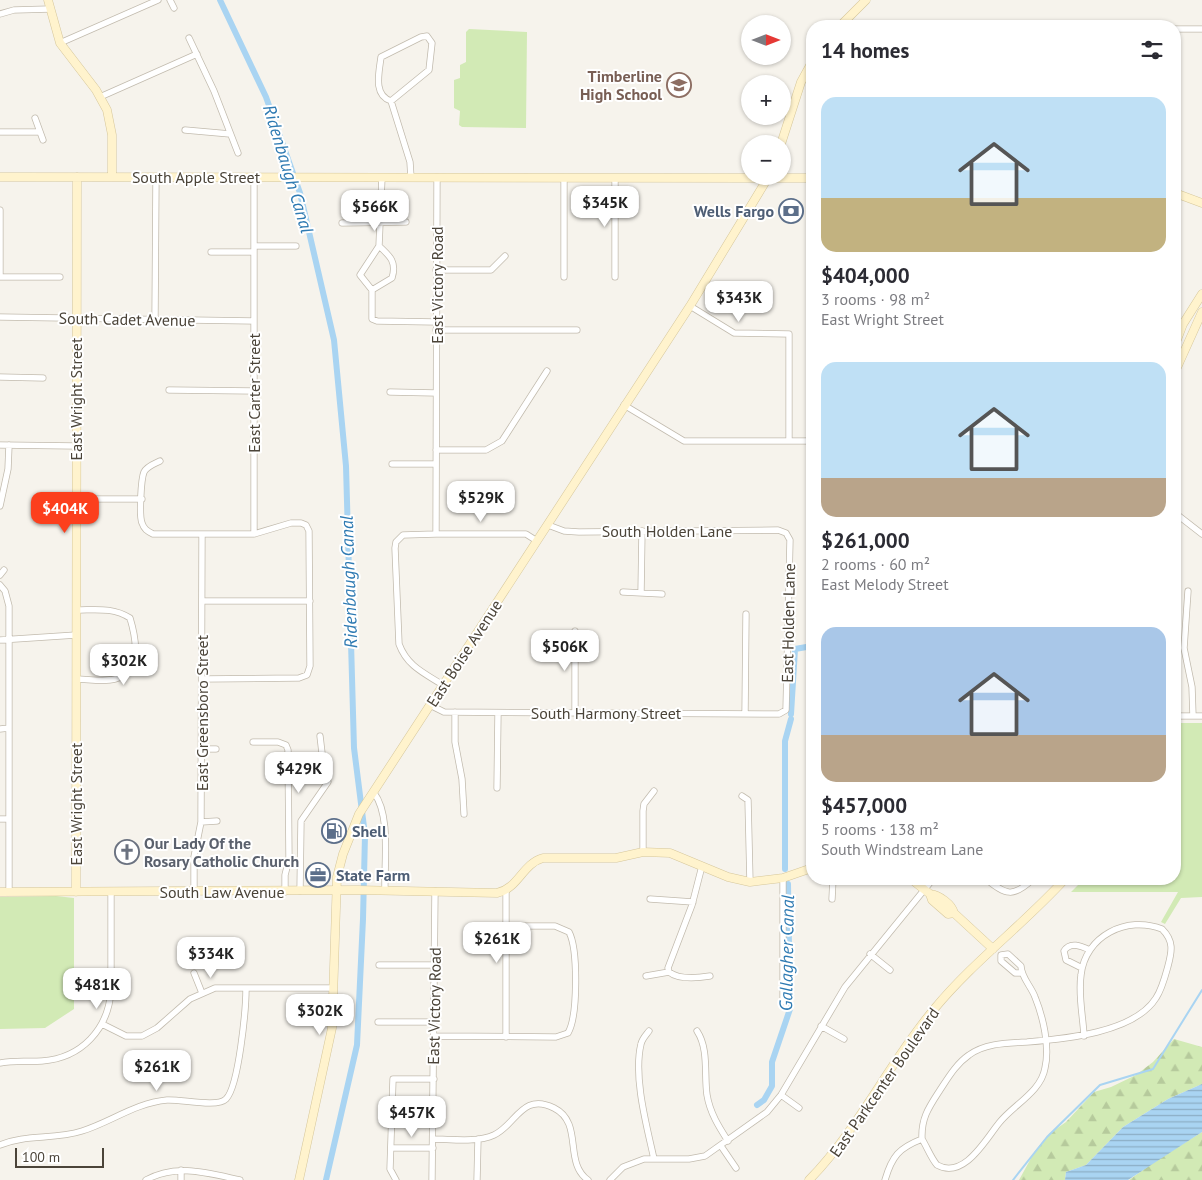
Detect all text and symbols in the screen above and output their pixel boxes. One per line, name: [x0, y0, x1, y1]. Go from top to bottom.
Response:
north arrow: [741, 15, 791, 65]
map controls: [741, 15, 791, 185]
icon: filters: [1138, 36, 1166, 64]
text: 14 homes: [821, 37, 909, 64]
place label: Timberline High School: [580, 66, 662, 104]
school or university icon: Timberline High School: [666, 72, 692, 98]
button: +: [741, 75, 791, 125]
water label: Ridenbaugh Canal: [258, 102, 319, 236]
icon: home: [949, 129, 1039, 219]
button: −: [741, 135, 791, 185]
street label: South Apple Street: [132, 167, 261, 187]
pin: $345K: [570, 186, 640, 228]
pin: $566K: [340, 190, 410, 232]
text: $345K: [582, 192, 628, 212]
text: $566K: [352, 196, 398, 216]
bank icon: Wells Fargo: [778, 198, 804, 224]
place label: Wells Fargo: [694, 201, 774, 221]
street label: East Victory Road: [427, 226, 447, 344]
text: $404,000: [821, 262, 910, 289]
pin: $343K: [704, 280, 774, 323]
text: $343K: [716, 287, 762, 307]
text: 3 rooms · 98 m²: [821, 289, 930, 309]
street label: South Cadet Avenue: [58, 308, 196, 330]
text: East Wright Street: [821, 309, 944, 329]
street label: East Carter Street: [244, 333, 264, 453]
street label: East Wright Street: [66, 337, 86, 460]
icon: home: [949, 394, 1039, 484]
pin: $529K: [446, 480, 516, 523]
text: $529K: [458, 487, 504, 507]
pin: $404K: [30, 492, 100, 534]
text: $404K: [42, 498, 88, 518]
water label: Ridenbaugh Canal: [335, 515, 362, 649]
street label: South Holden Lane: [602, 521, 732, 541]
text: $261,000: [821, 527, 910, 554]
text: 2 rooms · 60 m²: [821, 554, 930, 574]
street label: East Holden Lane: [777, 563, 799, 683]
text: East Melody Street: [821, 574, 949, 594]
street label: East Boise Avenue: [422, 596, 506, 710]
pin: $506K: [530, 630, 600, 672]
street label: East Greensboro Street: [192, 634, 212, 791]
text: $506K: [542, 636, 588, 656]
pin: $302K: [89, 644, 159, 686]
text: $302K: [101, 650, 147, 670]
icon: home: [949, 659, 1039, 749]
street label: South Harmony Street: [531, 703, 682, 723]
street label: East Wright Street: [66, 742, 86, 865]
pin: $429K: [264, 752, 334, 794]
text: $429K: [276, 758, 322, 778]
text: $457,000: [821, 792, 907, 819]
fuel station icon: Shell: [321, 818, 347, 844]
text: 5 rooms · 138 m²: [821, 819, 939, 839]
place label: Shell: [352, 821, 387, 841]
place label: Our Lady Of the Rosary Catholic Church: [144, 833, 299, 871]
church icon: Our Lady Of the Rosary Catholic Church: [114, 839, 140, 865]
text: South Windstream Lane: [821, 839, 983, 859]
office icon: State Farm: [305, 862, 331, 888]
place label: State Farm: [336, 865, 410, 885]
street label: South Law Avenue: [159, 882, 285, 902]
water label: Gallagher Canal: [774, 895, 799, 1011]
pin: $261K: [462, 922, 532, 964]
text: $261K: [474, 928, 520, 948]
pin: $334K: [176, 936, 246, 979]
text: $334K: [188, 943, 234, 963]
street label: East Victory Road: [423, 947, 445, 1065]
pin: $481K: [62, 968, 132, 1010]
text: $481K: [74, 974, 120, 994]
pin: $302K: [285, 994, 355, 1036]
text: $302K: [297, 1000, 343, 1020]
street label: East Parkcenter Boulevard: [825, 1003, 943, 1161]
pin: $261K: [122, 1050, 192, 1092]
text: $261K: [134, 1056, 180, 1076]
pin: $457K: [377, 1096, 447, 1138]
text: $457K: [389, 1102, 435, 1122]
scale bar: [15, 1145, 104, 1168]
text: 100 m: [22, 1148, 60, 1166]

